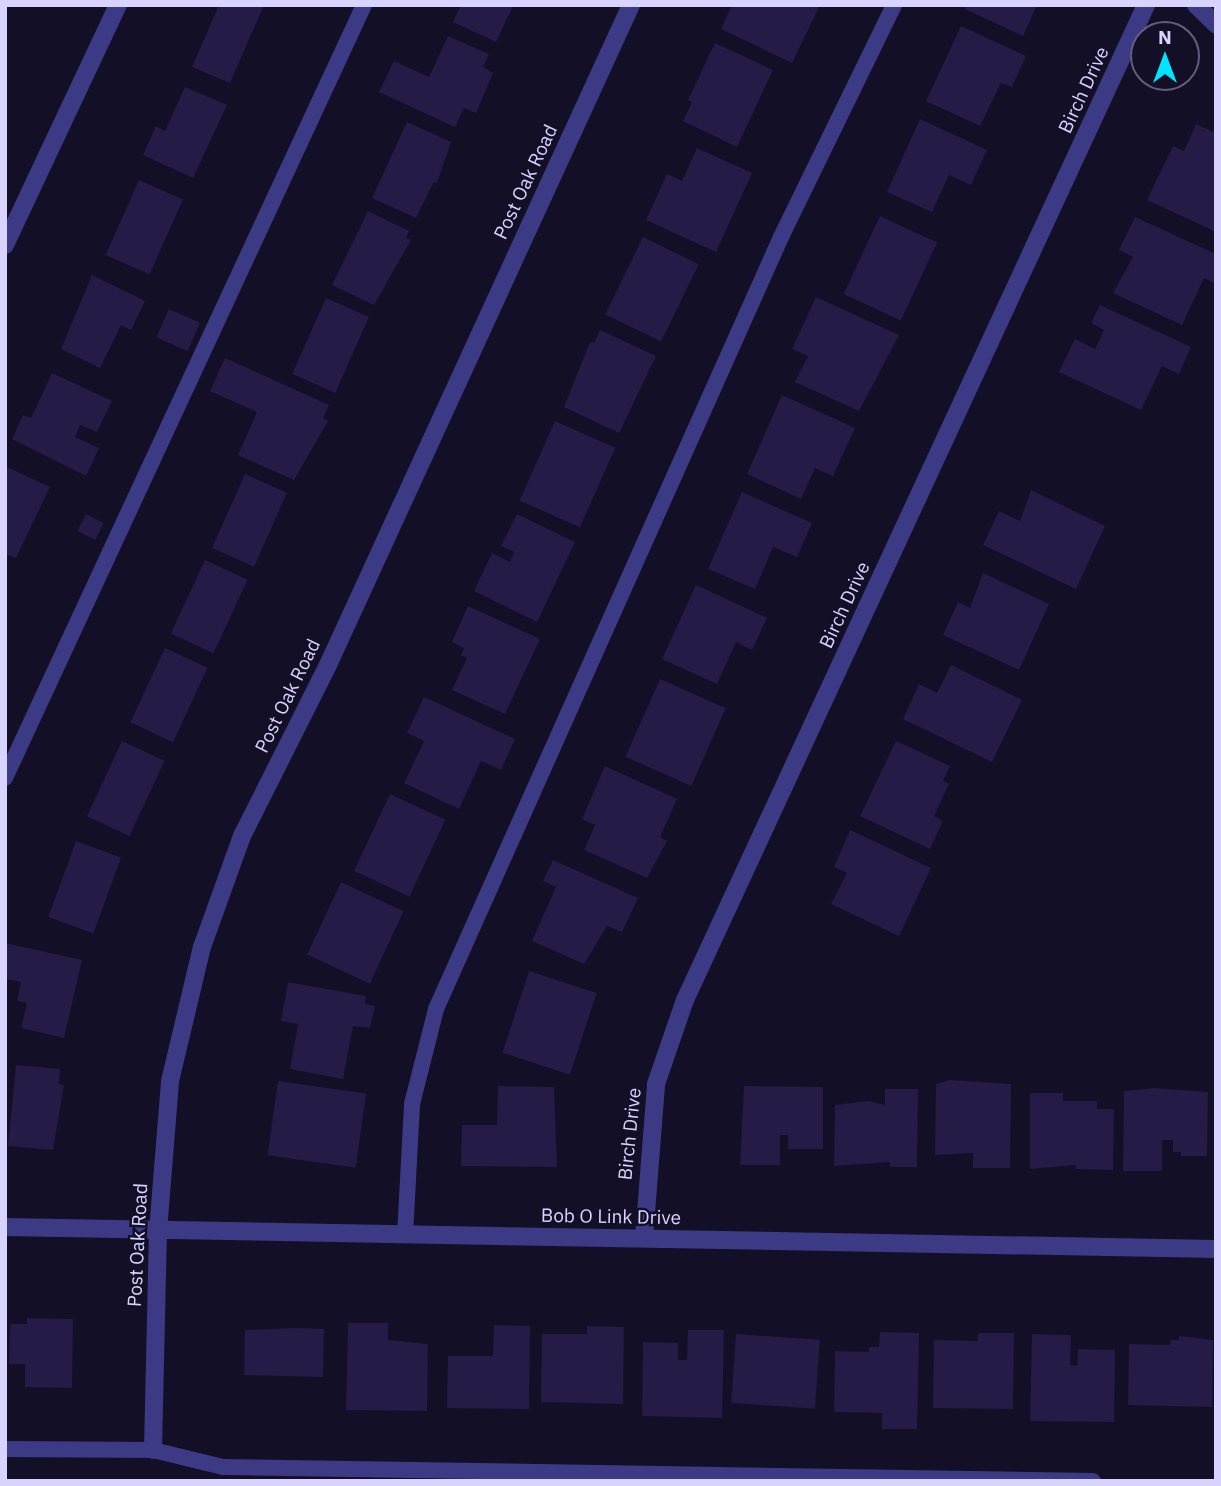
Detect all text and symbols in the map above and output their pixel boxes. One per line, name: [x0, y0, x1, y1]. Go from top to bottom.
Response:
north arrow: [1130, 21, 1200, 91]
text: N: [1158, 25, 1172, 49]
street label: Birch Drive: [1054, 43, 1114, 137]
street label: Post Oak Road: [490, 121, 562, 243]
street label: Birch Drive: [815, 558, 875, 652]
street label: Post Oak Road: [251, 635, 325, 757]
street label: Birch Drive: [614, 1087, 646, 1181]
street label: Post Oak Road: [123, 1183, 153, 1307]
street label: Bob O Link Drive: [541, 1204, 681, 1230]

